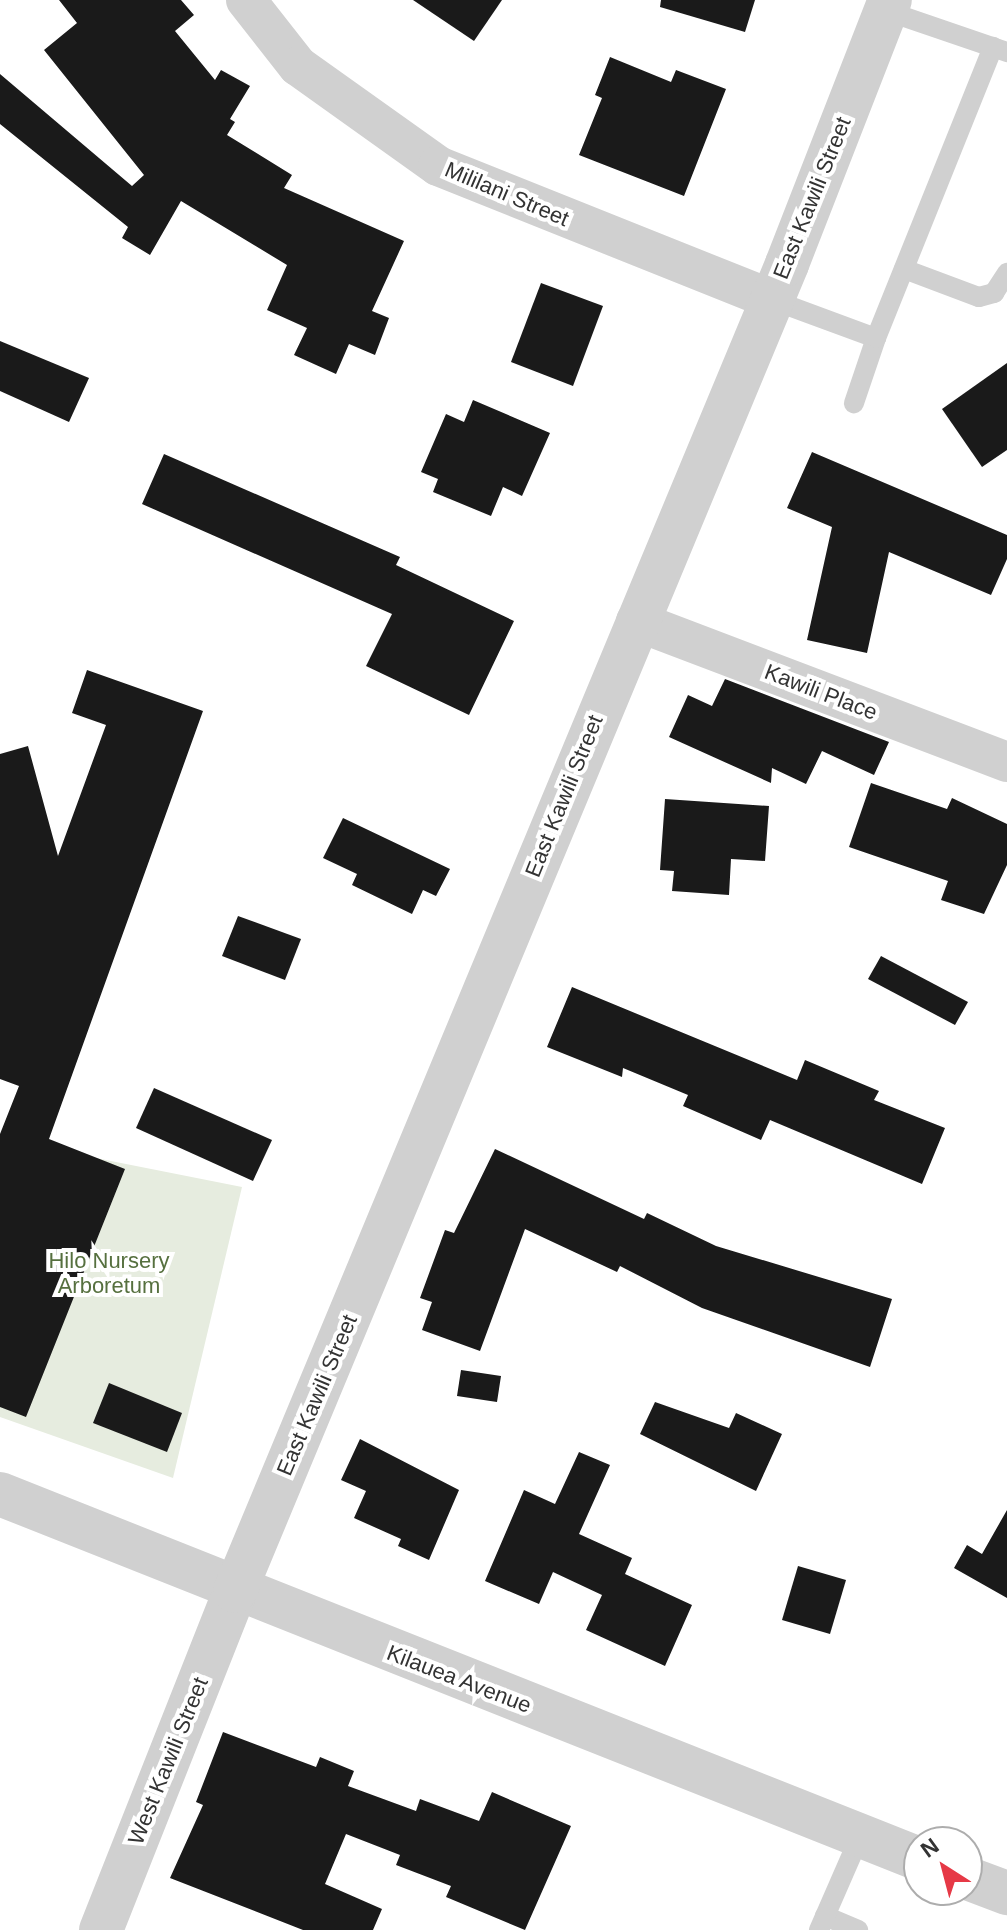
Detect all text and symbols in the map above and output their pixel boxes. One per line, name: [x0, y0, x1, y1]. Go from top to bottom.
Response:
street label: East Kawili Street: [767, 113, 857, 283]
street label: Mililani Street: [441, 156, 573, 232]
street label: Kawili Place: [761, 658, 881, 726]
street label: East Kawili Street: [519, 711, 609, 881]
park label: Hilo Nursery Arboretum: [48, 1247, 170, 1298]
street label: East Kawili Street: [271, 1310, 363, 1480]
street label: Kilauea Avenue: [383, 1639, 535, 1719]
street label: West Kawili Street: [122, 1673, 214, 1849]
north arrow: [903, 1826, 983, 1906]
text: N: [916, 1833, 944, 1863]

